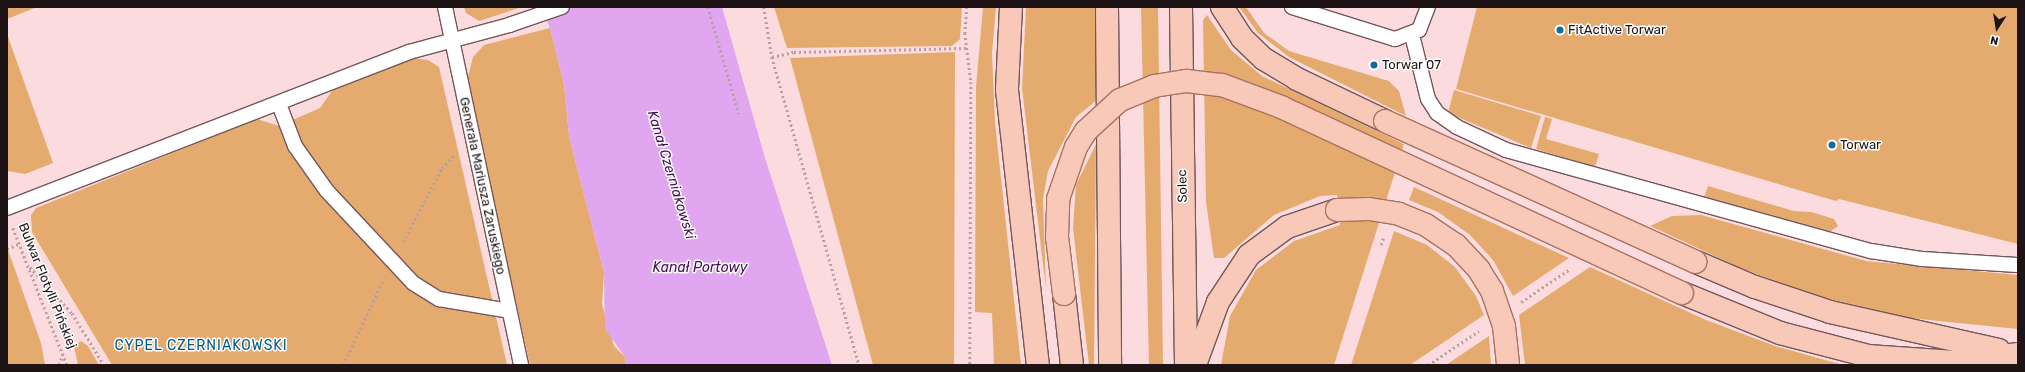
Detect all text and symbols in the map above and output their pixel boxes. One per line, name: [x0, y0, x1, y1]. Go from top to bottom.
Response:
north arrow: [1977, 8, 2017, 48]
place label: FitActive Torwar: [1568, 22, 1666, 38]
marker: FitActive Torwar: [1555, 25, 1565, 35]
text: N: [1989, 33, 2000, 47]
place label: Torwar 07: [1382, 57, 1441, 73]
marker: Torwar 07: [1369, 60, 1379, 70]
street label: Generała Mariusza Zaruskiego: [456, 96, 508, 276]
water label: Kanał Czerniakowski: [643, 109, 699, 241]
place label: Torwar: [1840, 137, 1881, 153]
marker: Torwar: [1827, 140, 1837, 150]
street label: Solec: [1175, 169, 1191, 203]
street label: Bulwar Flotylli Pińskiej: [15, 221, 79, 351]
water label: Kanał Portowy: [652, 260, 748, 276]
district label: CYPEL CZERNIAKOWSKI: [114, 338, 288, 354]

